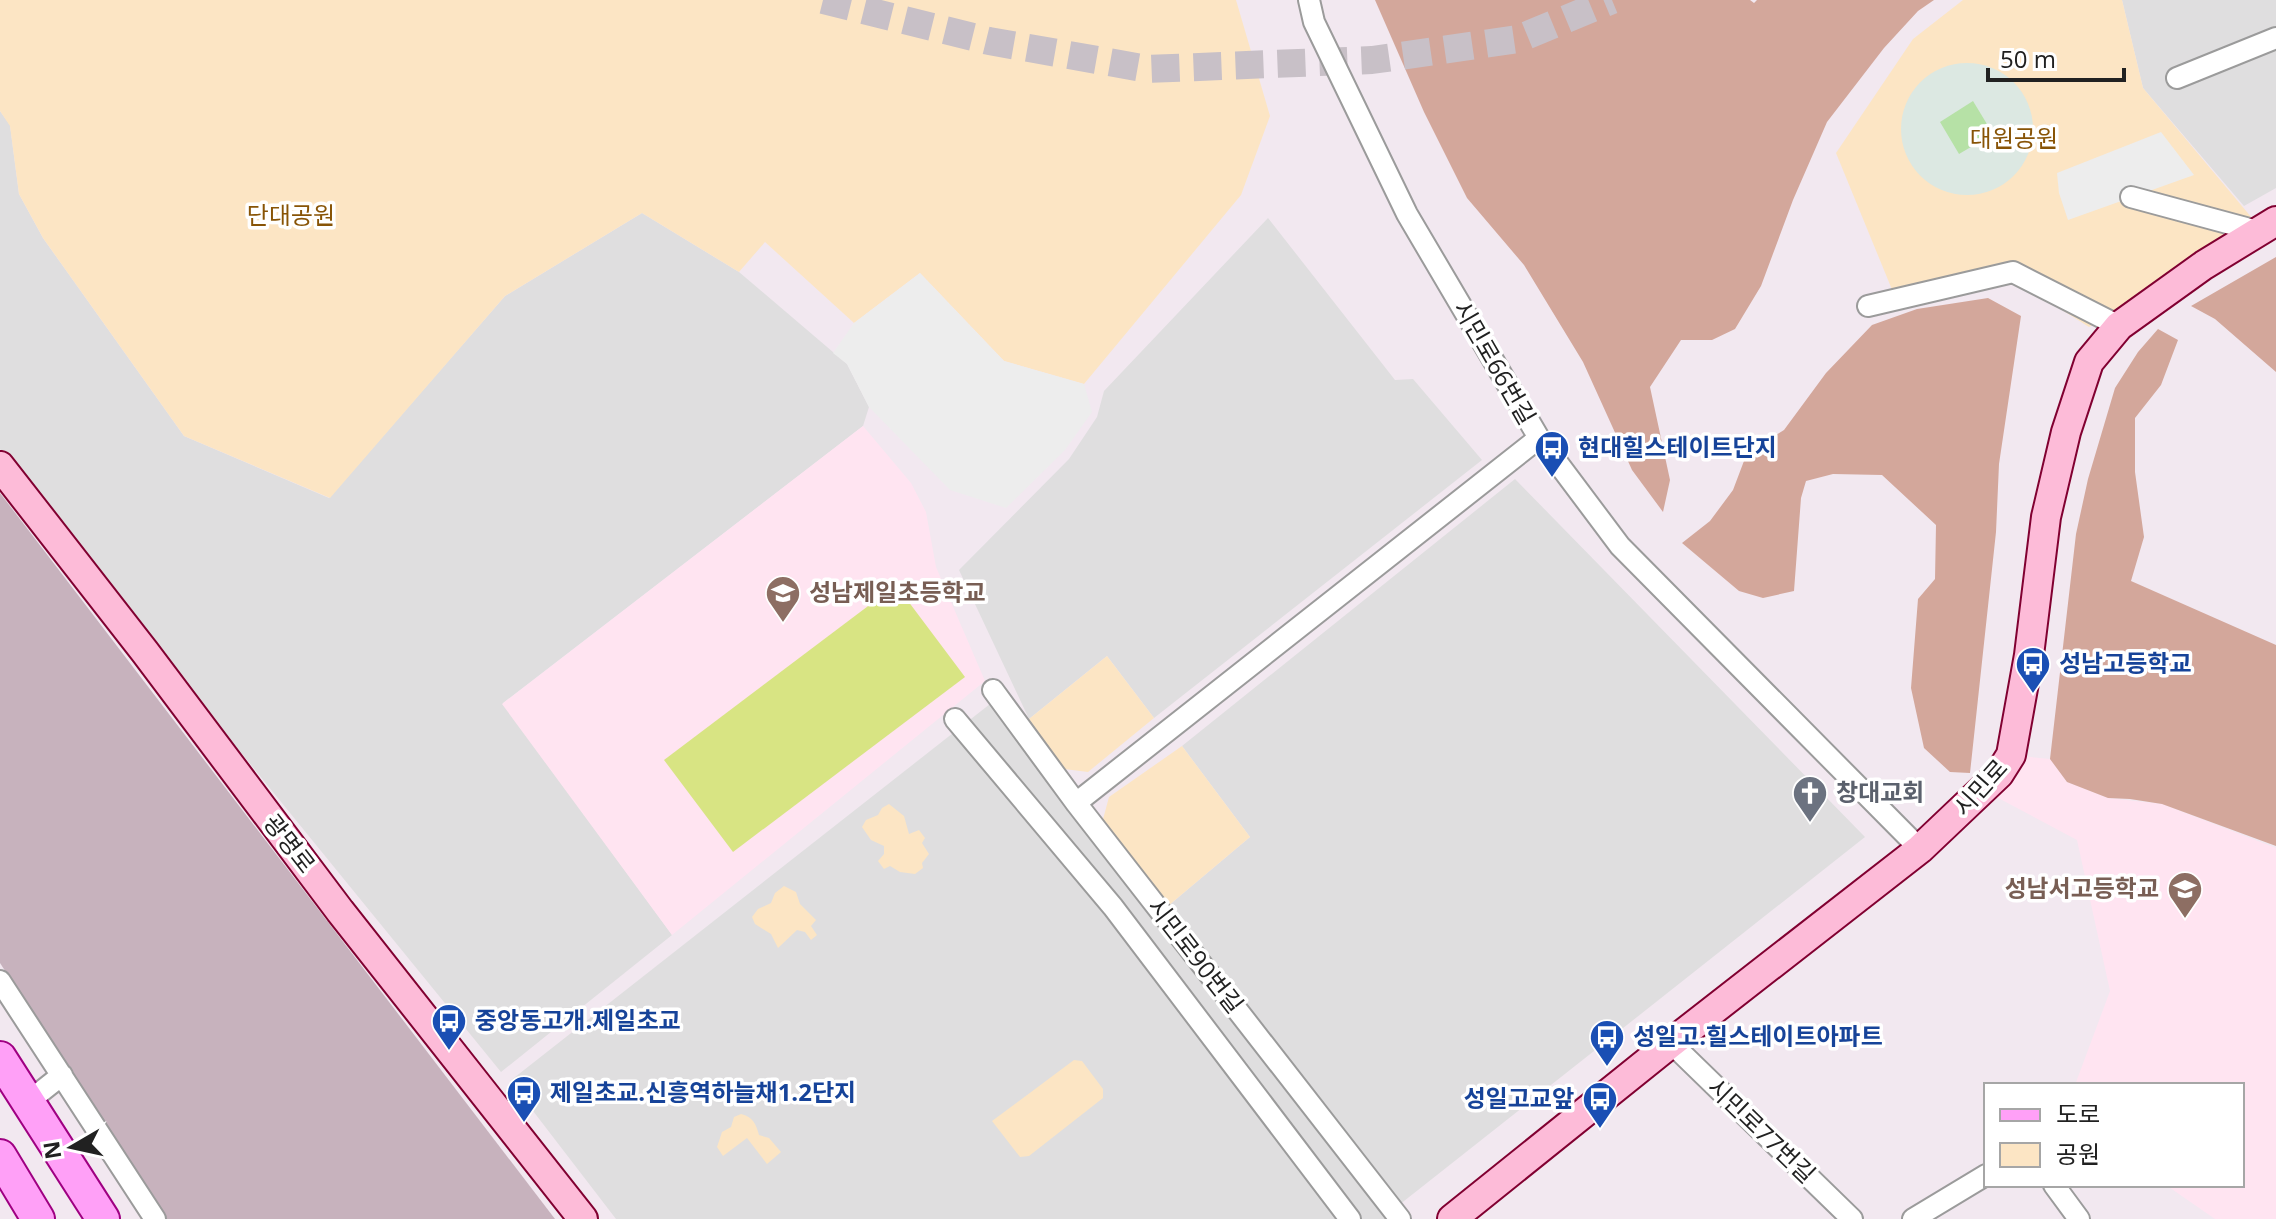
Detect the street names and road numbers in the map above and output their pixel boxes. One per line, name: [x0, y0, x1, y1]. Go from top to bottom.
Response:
street label: 시민로66번길: [1447, 294, 1544, 430]
street label: 시민로: [1945, 751, 2014, 823]
street label: 광명로: [257, 807, 324, 879]
street label: 시민로90번길: [1141, 891, 1252, 1020]
street label: 시민로77번길: [1701, 1070, 1823, 1190]

